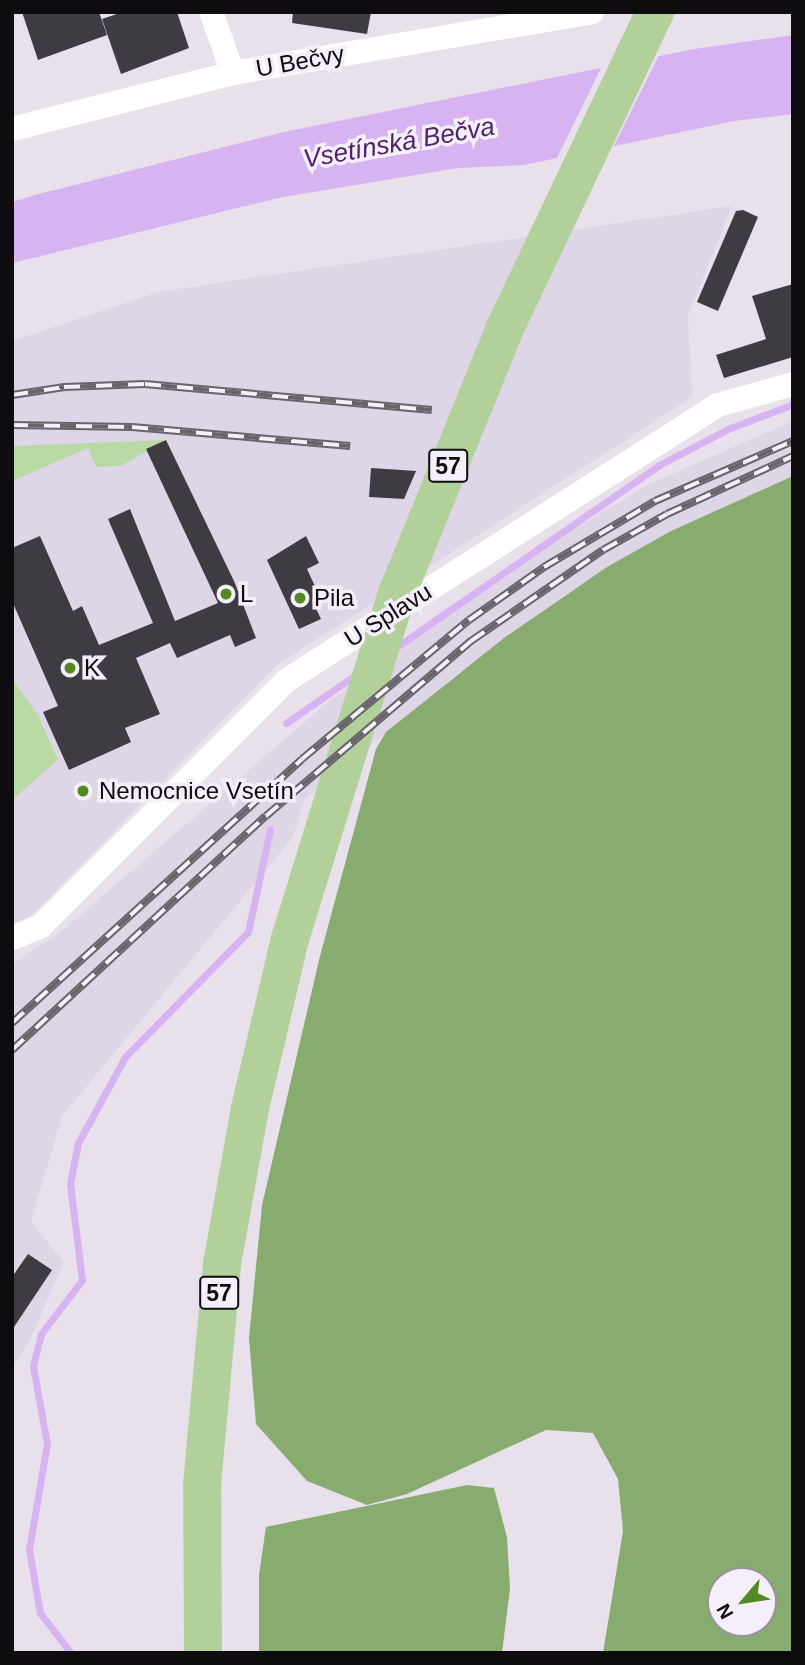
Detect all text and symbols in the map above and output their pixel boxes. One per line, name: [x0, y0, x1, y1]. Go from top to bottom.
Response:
street label: U Bečvy: [254, 39, 346, 83]
water label: Vsetínská Bečva: [301, 111, 497, 175]
road number: 57: [427, 446, 469, 486]
street label: U Splavu: [339, 577, 437, 653]
place label: L: [240, 580, 253, 608]
place label: Pila: [314, 584, 354, 612]
marker: L: [218, 586, 234, 602]
marker: Pila: [292, 590, 308, 606]
place label: K: [84, 654, 100, 682]
marker: K: [62, 660, 78, 676]
place label: Nemocnice Vsetín: [99, 777, 294, 805]
marker: Nemocnice Vsetín: [73, 781, 93, 801]
road number: 57: [198, 1274, 240, 1312]
north arrow: [707, 1567, 777, 1637]
text: N: [712, 1600, 737, 1623]

